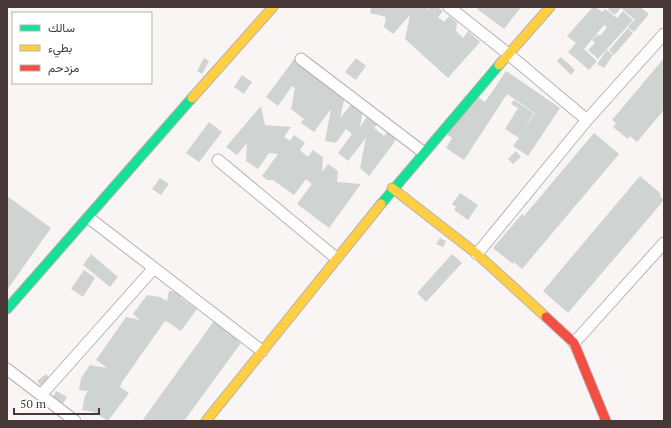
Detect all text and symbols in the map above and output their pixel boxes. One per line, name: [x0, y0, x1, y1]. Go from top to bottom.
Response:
legend: [12, 12, 152, 84]
text: سالك: [48, 20, 75, 35]
text: بطيء: [48, 40, 72, 58]
text: مزدحم: [48, 60, 79, 76]
scale bar: [14, 390, 99, 416]
text: 50 m: [20, 396, 47, 411]

